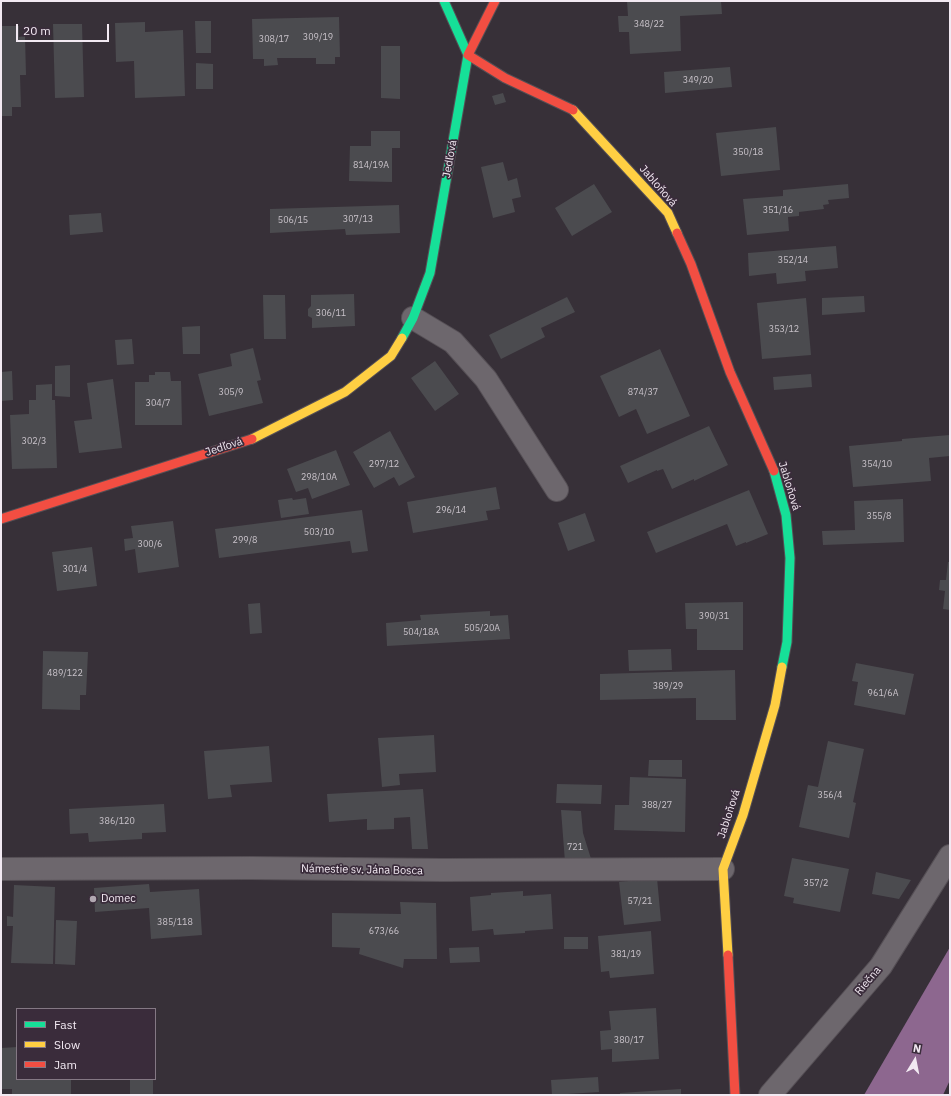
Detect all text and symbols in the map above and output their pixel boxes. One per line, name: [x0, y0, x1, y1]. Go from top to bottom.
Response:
scale bar: [18, 16, 111, 42]
house number: 348/22: [634, 19, 664, 29]
text: 20 m: [23, 23, 51, 38]
house number: 309/19: [303, 32, 333, 42]
house number: 308/17: [259, 34, 289, 44]
house number: 349/20: [683, 75, 713, 85]
street label: Jedľová: [440, 139, 460, 179]
house number: 350/18: [733, 147, 763, 157]
house number: 814/19A: [353, 160, 389, 170]
street label: Jabloňová: [636, 163, 680, 209]
house number: 351/16: [763, 205, 793, 215]
house number: 307/13: [343, 214, 373, 224]
house number: 506/15: [278, 215, 308, 225]
house number: 352/14: [778, 255, 808, 265]
house number: 306/11: [316, 308, 346, 318]
house number: 353/12: [769, 324, 799, 334]
house number: 305/9: [218, 387, 244, 397]
house number: 874/37: [628, 387, 658, 397]
house number: 304/7: [145, 398, 171, 408]
street label: Jedľová: [204, 435, 244, 459]
house number: 302/3: [21, 436, 47, 446]
house number: 297/12: [369, 459, 399, 469]
house number: 354/10: [862, 459, 892, 469]
street label: Jabloňová: [775, 460, 803, 512]
house number: 298/10A: [301, 472, 337, 482]
house number: 296/14: [436, 505, 466, 515]
house number: 355/8: [866, 511, 892, 521]
house number: 503/10: [304, 527, 334, 537]
house number: 299/8: [232, 535, 258, 545]
house number: 300/6: [137, 539, 163, 549]
house number: 301/4: [62, 564, 88, 574]
house number: 390/31: [699, 611, 729, 621]
house number: 505/20A: [464, 623, 500, 633]
house number: 504/18A: [403, 627, 439, 637]
house number: 489/122: [47, 668, 83, 678]
house number: 389/29: [653, 681, 683, 691]
house number: 961/6A: [868, 688, 898, 698]
street label: Jabloňová: [715, 788, 743, 840]
house number: 356/4: [817, 790, 843, 800]
house number: 388/27: [642, 800, 672, 810]
house number: 386/120: [99, 816, 135, 826]
house number: 721: [567, 842, 583, 852]
street label: Námestie sv. Jána Bosca: [301, 862, 423, 878]
house number: 357/2: [803, 878, 829, 888]
place label: Domec: [101, 892, 136, 906]
marker: Domec: [88, 894, 98, 904]
house number: 57/21: [627, 896, 653, 906]
house number: 385/118: [157, 917, 193, 927]
house number: 673/66: [369, 926, 399, 936]
house number: 381/19: [611, 949, 641, 959]
street label: Riečna: [852, 964, 884, 998]
legend: [16, 1008, 156, 1080]
text: Fast: [54, 1017, 77, 1032]
house number: 380/17: [614, 1035, 644, 1045]
text: Slow: [54, 1037, 80, 1052]
north arrow: [895, 1040, 935, 1080]
text: N: [912, 1041, 922, 1056]
text: Jam: [54, 1057, 77, 1072]

